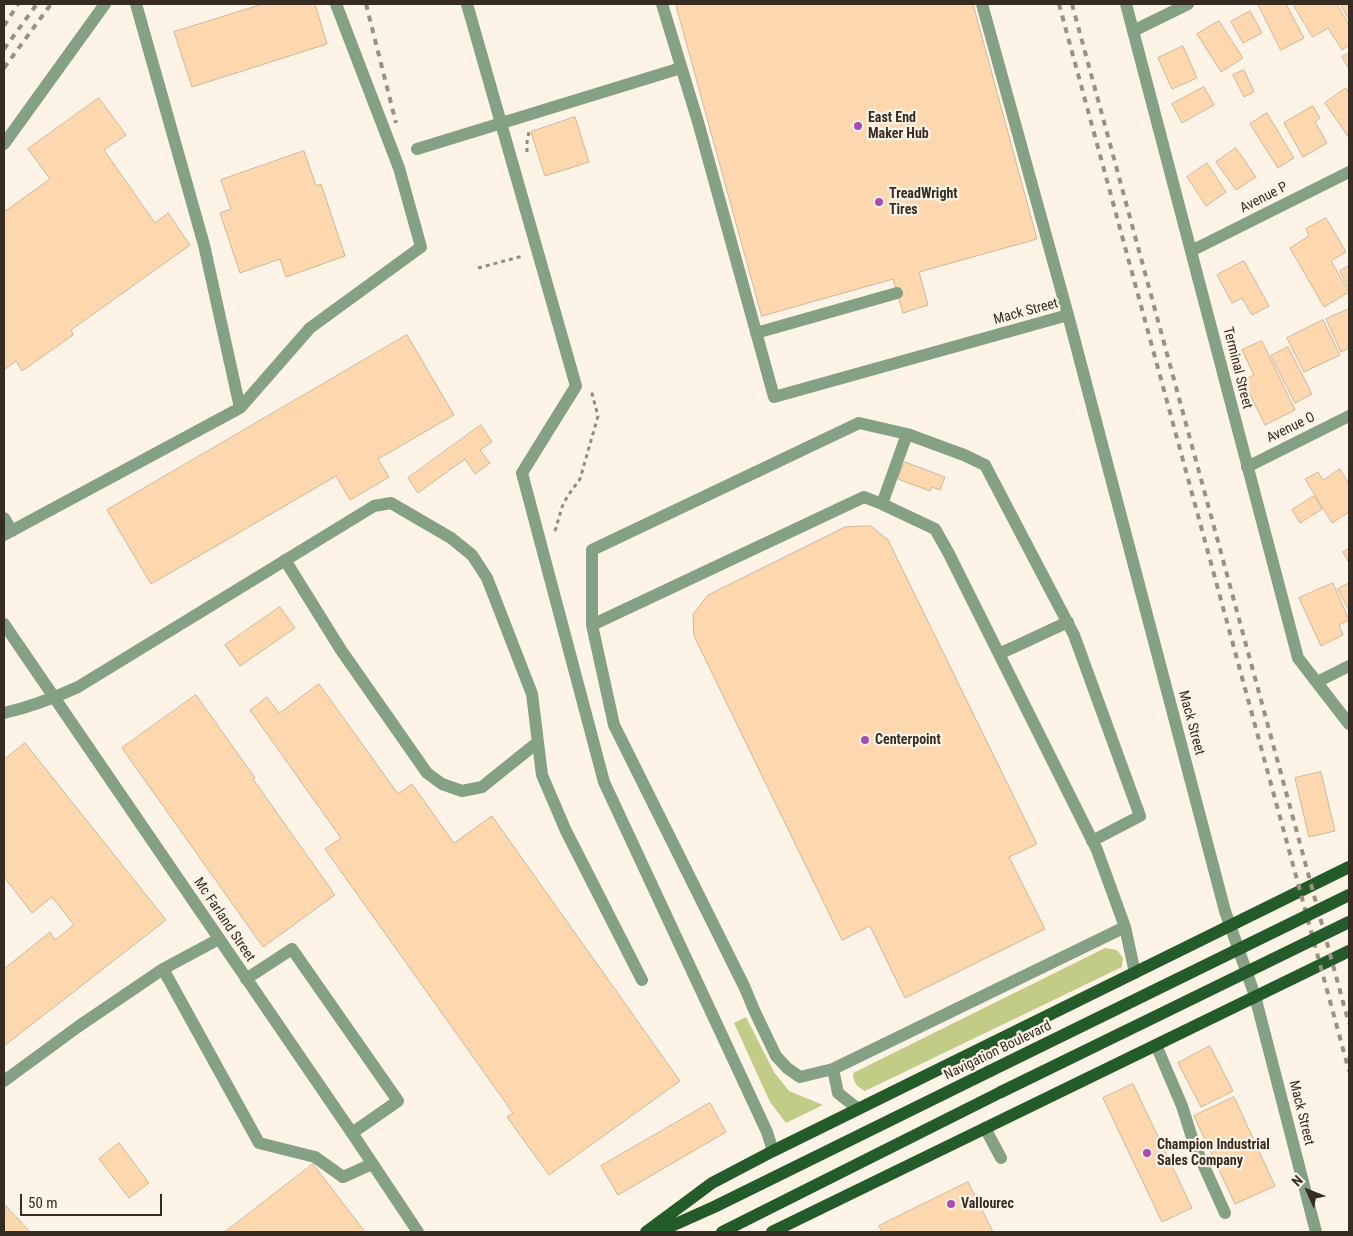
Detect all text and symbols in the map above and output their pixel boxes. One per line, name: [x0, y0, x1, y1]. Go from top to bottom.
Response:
place label: East End Maker Hub: [868, 110, 929, 142]
marker: East End Maker Hub: [852, 120, 864, 132]
street label: Avenue P: [1237, 179, 1291, 217]
place label: TreadWright Tires: [889, 186, 958, 218]
marker: TreadWright Tires: [873, 196, 885, 208]
street label: Mack Street: [992, 295, 1060, 329]
street label: Terminal Street: [1219, 325, 1255, 411]
street label: Avenue O: [1264, 409, 1318, 447]
street label: Mack Street: [1174, 689, 1208, 757]
place label: Centerpoint: [875, 732, 941, 748]
marker: Centerpoint: [859, 734, 871, 746]
street label: Mc Farland Street: [190, 875, 258, 965]
street label: Navigation Boulevard: [942, 1018, 1054, 1084]
street label: Mack Street: [1285, 1079, 1317, 1147]
place label: Champion Industrial Sales Company: [1157, 1137, 1270, 1170]
marker: Champion Industrial Sales Company: [1141, 1147, 1153, 1159]
north arrow: [1283, 1166, 1333, 1216]
text: N: [1288, 1172, 1306, 1189]
scale bar: [22, 1184, 165, 1216]
text: 50 m: [28, 1194, 58, 1212]
place label: Vallourec: [961, 1196, 1014, 1212]
marker: Vallourec: [945, 1198, 957, 1210]

